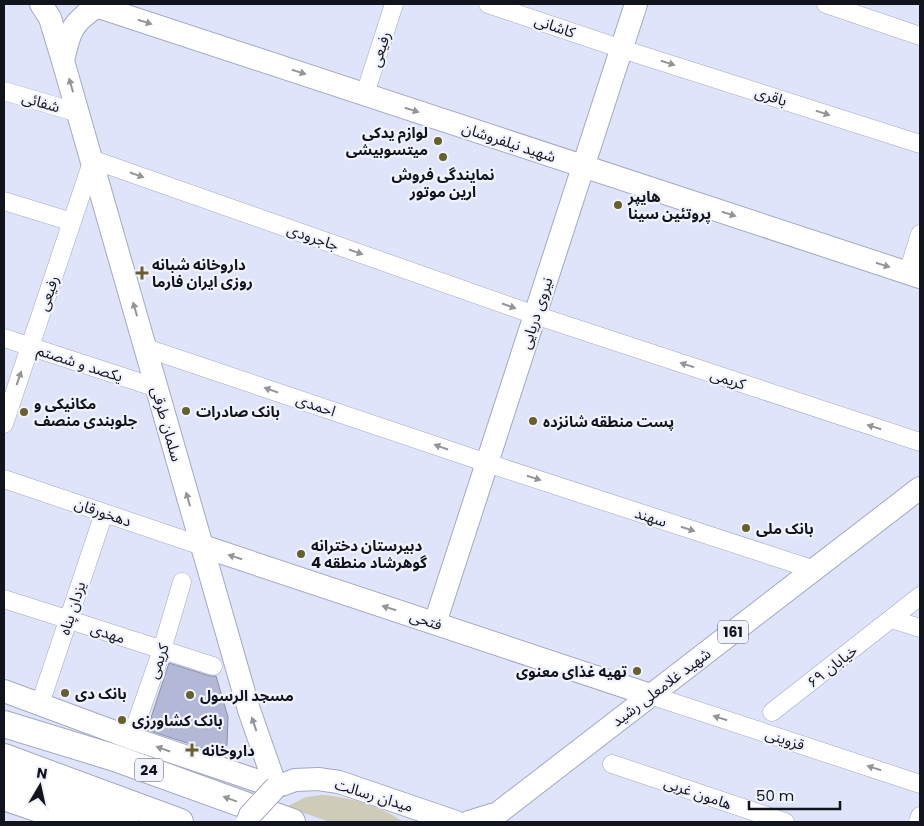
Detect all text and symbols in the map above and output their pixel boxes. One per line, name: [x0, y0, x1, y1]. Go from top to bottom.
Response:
street label: کاشانی: [532, 9, 579, 43]
one-way arrow: [137, 18, 152, 26]
street label: رفیعی: [364, 29, 396, 69]
one-way arrow: [661, 60, 676, 68]
one-way arrow: [292, 69, 307, 77]
one-way arrow: [66, 78, 74, 93]
street label: باقری: [752, 81, 790, 111]
street label: شفائی: [20, 87, 63, 117]
one-way arrow: [404, 106, 419, 114]
one-way arrow: [816, 109, 831, 117]
street label: شهید نیلفروشان: [459, 117, 559, 167]
place label: لوازم یدکی میتسوبیشی: [346, 122, 428, 160]
marker: لوازم یدکی میتسوبیشی: [432, 135, 444, 147]
marker: نمایندگی فروش ارین موتور: [437, 151, 449, 163]
place label: نمایندگی فروش ارین موتور: [392, 164, 494, 202]
one-way arrow: [130, 171, 145, 179]
place label: هایپر پروتئین سینا: [627, 186, 711, 224]
marker: هایپر پروتئین سینا: [612, 199, 624, 211]
one-way arrow: [722, 210, 737, 218]
street label: جاجرودی: [284, 218, 342, 256]
one-way arrow: [349, 248, 364, 256]
place label: داروخانه شبانه روزی ایران فارما: [152, 254, 253, 292]
one-way arrow: [876, 261, 891, 269]
marker: داروخانه شبانه روزی ایران فارما: [136, 267, 148, 279]
street label: رفیعی: [32, 272, 64, 314]
street label: نیروی دریایی: [515, 274, 557, 352]
one-way arrow: [130, 301, 138, 316]
one-way arrow: [502, 303, 517, 310]
street label: یکصد و شصتم: [34, 339, 126, 388]
one-way arrow: [679, 361, 694, 368]
street label: کریمی: [708, 363, 749, 395]
one-way arrow: [16, 370, 24, 385]
street label: سلمان طرقی: [146, 384, 188, 464]
one-way arrow: [263, 386, 278, 393]
street label: احمدی: [293, 388, 339, 422]
place label: مکانیکی و جلوبندی منصف: [34, 393, 138, 431]
place label: بانک صادرات: [196, 401, 280, 422]
marker: بانک صادرات: [180, 405, 192, 417]
marker: مکانیکی و جلوبندی منصف: [18, 406, 30, 418]
place label: پست منطقه شانزده: [543, 411, 674, 432]
marker: پست منطقه شانزده: [527, 415, 539, 427]
one-way arrow: [866, 423, 881, 431]
one-way arrow: [433, 443, 448, 451]
one-way arrow: [526, 475, 541, 482]
one-way arrow: [184, 491, 192, 506]
street label: دهخورقان: [72, 492, 134, 532]
street label: سهند: [632, 502, 670, 532]
place label: بانک ملی: [756, 518, 814, 539]
marker: بانک ملی: [740, 522, 752, 534]
one-way arrow: [681, 525, 696, 533]
place label: دبیرستان دخترانه گوهرشاد منطقه 4: [311, 535, 427, 573]
marker: دبیرستان دخترانه گوهرشاد منطقه 4: [295, 548, 307, 560]
one-way arrow: [227, 553, 242, 561]
street label: یزدان پناه: [54, 579, 91, 637]
one-way arrow: [382, 604, 397, 611]
street label: فتحی: [407, 605, 445, 635]
street label: مهدی: [88, 618, 128, 648]
road number: 161: [718, 620, 748, 644]
street label: کریمی: [142, 640, 174, 681]
street label: خیابان ۶۹: [802, 640, 862, 692]
street label: شهید غلامعلی رشید: [607, 643, 715, 731]
place label: تهیه غذای معنوی: [516, 661, 628, 682]
marker: تهیه غذای معنوی: [631, 665, 643, 677]
place label: بانک دی: [75, 683, 127, 704]
place label: مسجد الرسول: [200, 685, 294, 706]
marker: بانک دی: [59, 687, 71, 699]
marker: مسجد الرسول: [184, 689, 196, 701]
place label: بانک کشاورزی: [132, 710, 223, 731]
one-way arrow: [712, 713, 727, 721]
marker: بانک کشاورزی: [116, 714, 128, 726]
one-way arrow: [250, 716, 258, 731]
street label: قزوینی: [763, 723, 808, 755]
place label: داروخانه: [202, 740, 255, 761]
marker: داروخانه: [186, 744, 198, 756]
one-way arrow: [155, 745, 170, 753]
road number: 24: [135, 758, 163, 782]
north arrow: [15, 761, 65, 811]
text: N: [35, 762, 49, 784]
one-way arrow: [866, 764, 881, 772]
street label: هامون غربی: [661, 772, 735, 814]
street label: میدان رسالت: [332, 773, 416, 817]
scale bar: [749, 778, 840, 810]
text: 50 m: [756, 785, 794, 806]
one-way arrow: [222, 795, 237, 803]

